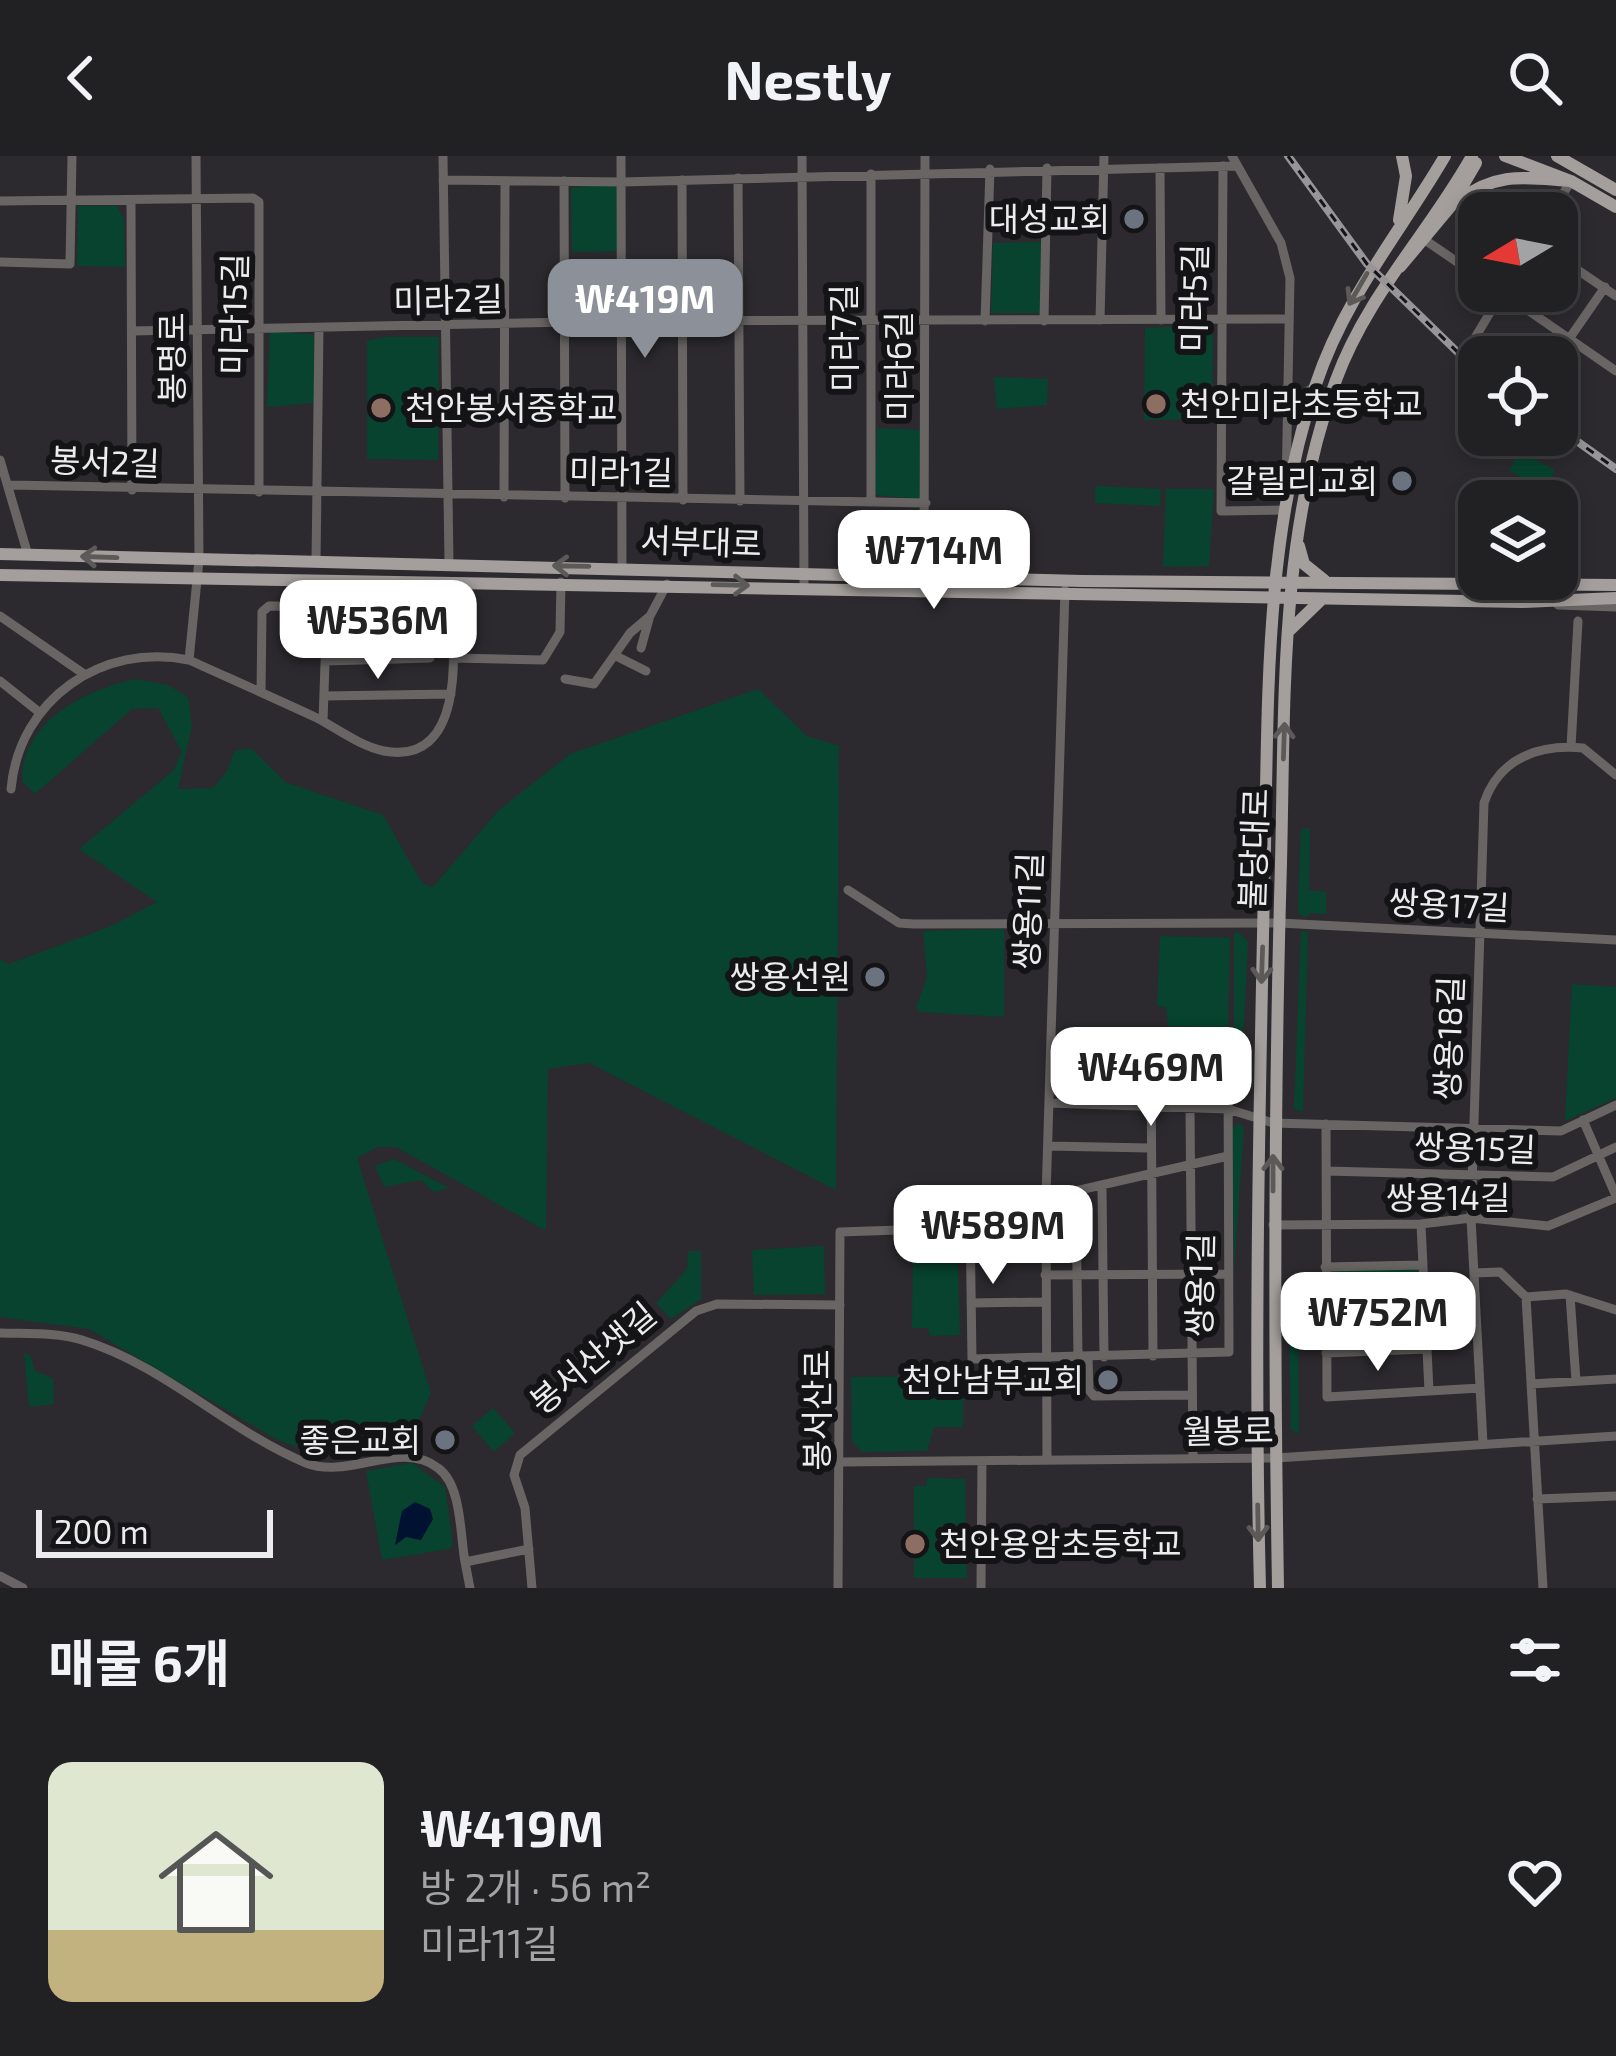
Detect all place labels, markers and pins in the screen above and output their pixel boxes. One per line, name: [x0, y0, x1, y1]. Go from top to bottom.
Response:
place label: 대성교회: [989, 198, 1110, 238]
marker: 대성교회: [1121, 206, 1147, 232]
pin: ₩419M: [561, 259, 729, 361]
place label: 천안미라초등학교: [1180, 383, 1423, 423]
place label: 천안봉서중학교: [405, 387, 618, 427]
marker: 천안미라초등학교: [1143, 391, 1169, 417]
marker: 천안봉서중학교: [368, 395, 394, 421]
place label: 갈릴리교회: [1226, 460, 1378, 500]
marker: 갈릴리교회: [1389, 468, 1415, 494]
pin: ₩714M: [850, 510, 1018, 612]
pin: ₩536M: [294, 580, 462, 682]
place label: 쌍용선원: [730, 956, 851, 996]
marker: 쌍용선원: [862, 964, 888, 990]
pin: ₩469M: [1067, 1027, 1235, 1129]
pin: ₩589M: [909, 1185, 1077, 1287]
pin: ₩752M: [1294, 1272, 1462, 1374]
place label: 천안남부교회: [902, 1359, 1084, 1399]
marker: 천안남부교회: [1095, 1367, 1121, 1393]
place label: 좋은교회: [300, 1419, 421, 1459]
marker: 좋은교회: [432, 1427, 458, 1453]
place label: 천안용암초등학교: [939, 1523, 1182, 1563]
marker: 천안용암초등학교: [902, 1531, 928, 1557]

